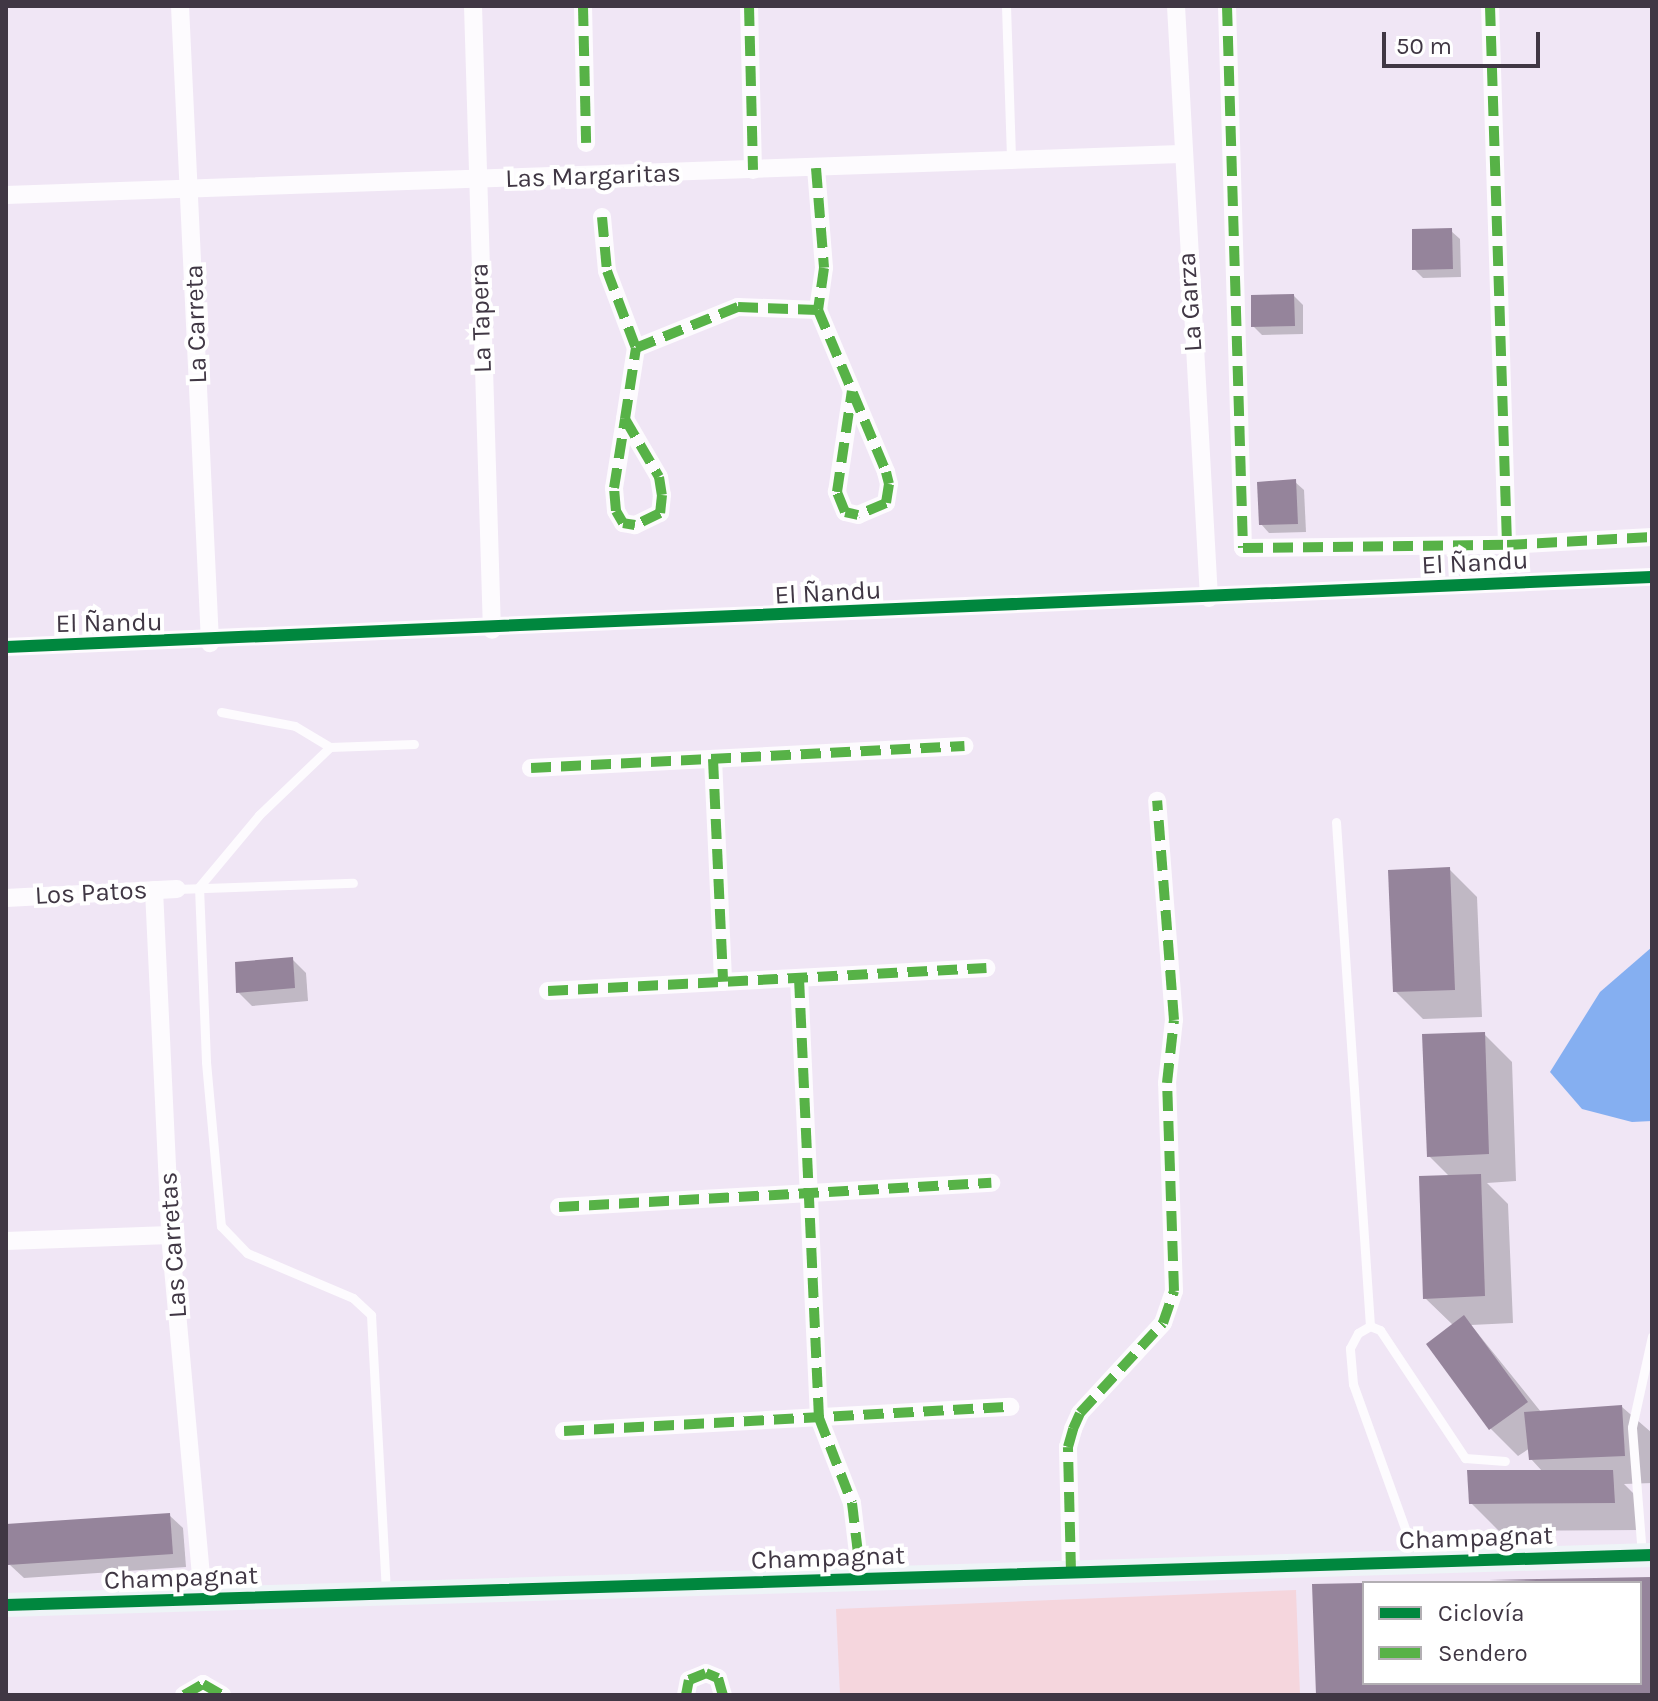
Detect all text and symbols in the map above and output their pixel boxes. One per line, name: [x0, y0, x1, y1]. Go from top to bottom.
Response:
scale bar: [1386, 16, 1544, 66]
text: 50 m: [1396, 32, 1452, 60]
street label: Las Margaritas: [505, 157, 681, 195]
street label: La Garza: [1171, 251, 1209, 353]
street label: La Tapera: [463, 263, 499, 373]
street label: La Carreta: [178, 264, 214, 384]
street label: El Ñandu: [1421, 545, 1529, 581]
street label: El Ñandu: [774, 575, 882, 611]
street label: El Ñandu: [55, 606, 163, 640]
street label: Los Patos: [34, 874, 148, 912]
street label: Las Carretas: [152, 1171, 194, 1319]
street label: Champagnat: [1398, 1520, 1554, 1556]
street label: Champagnat: [750, 1540, 906, 1576]
street label: Champagnat: [103, 1560, 259, 1596]
legend: [1362, 1581, 1642, 1685]
text: Ciclovía: [1438, 1599, 1525, 1627]
text: Sendero: [1438, 1639, 1528, 1667]

